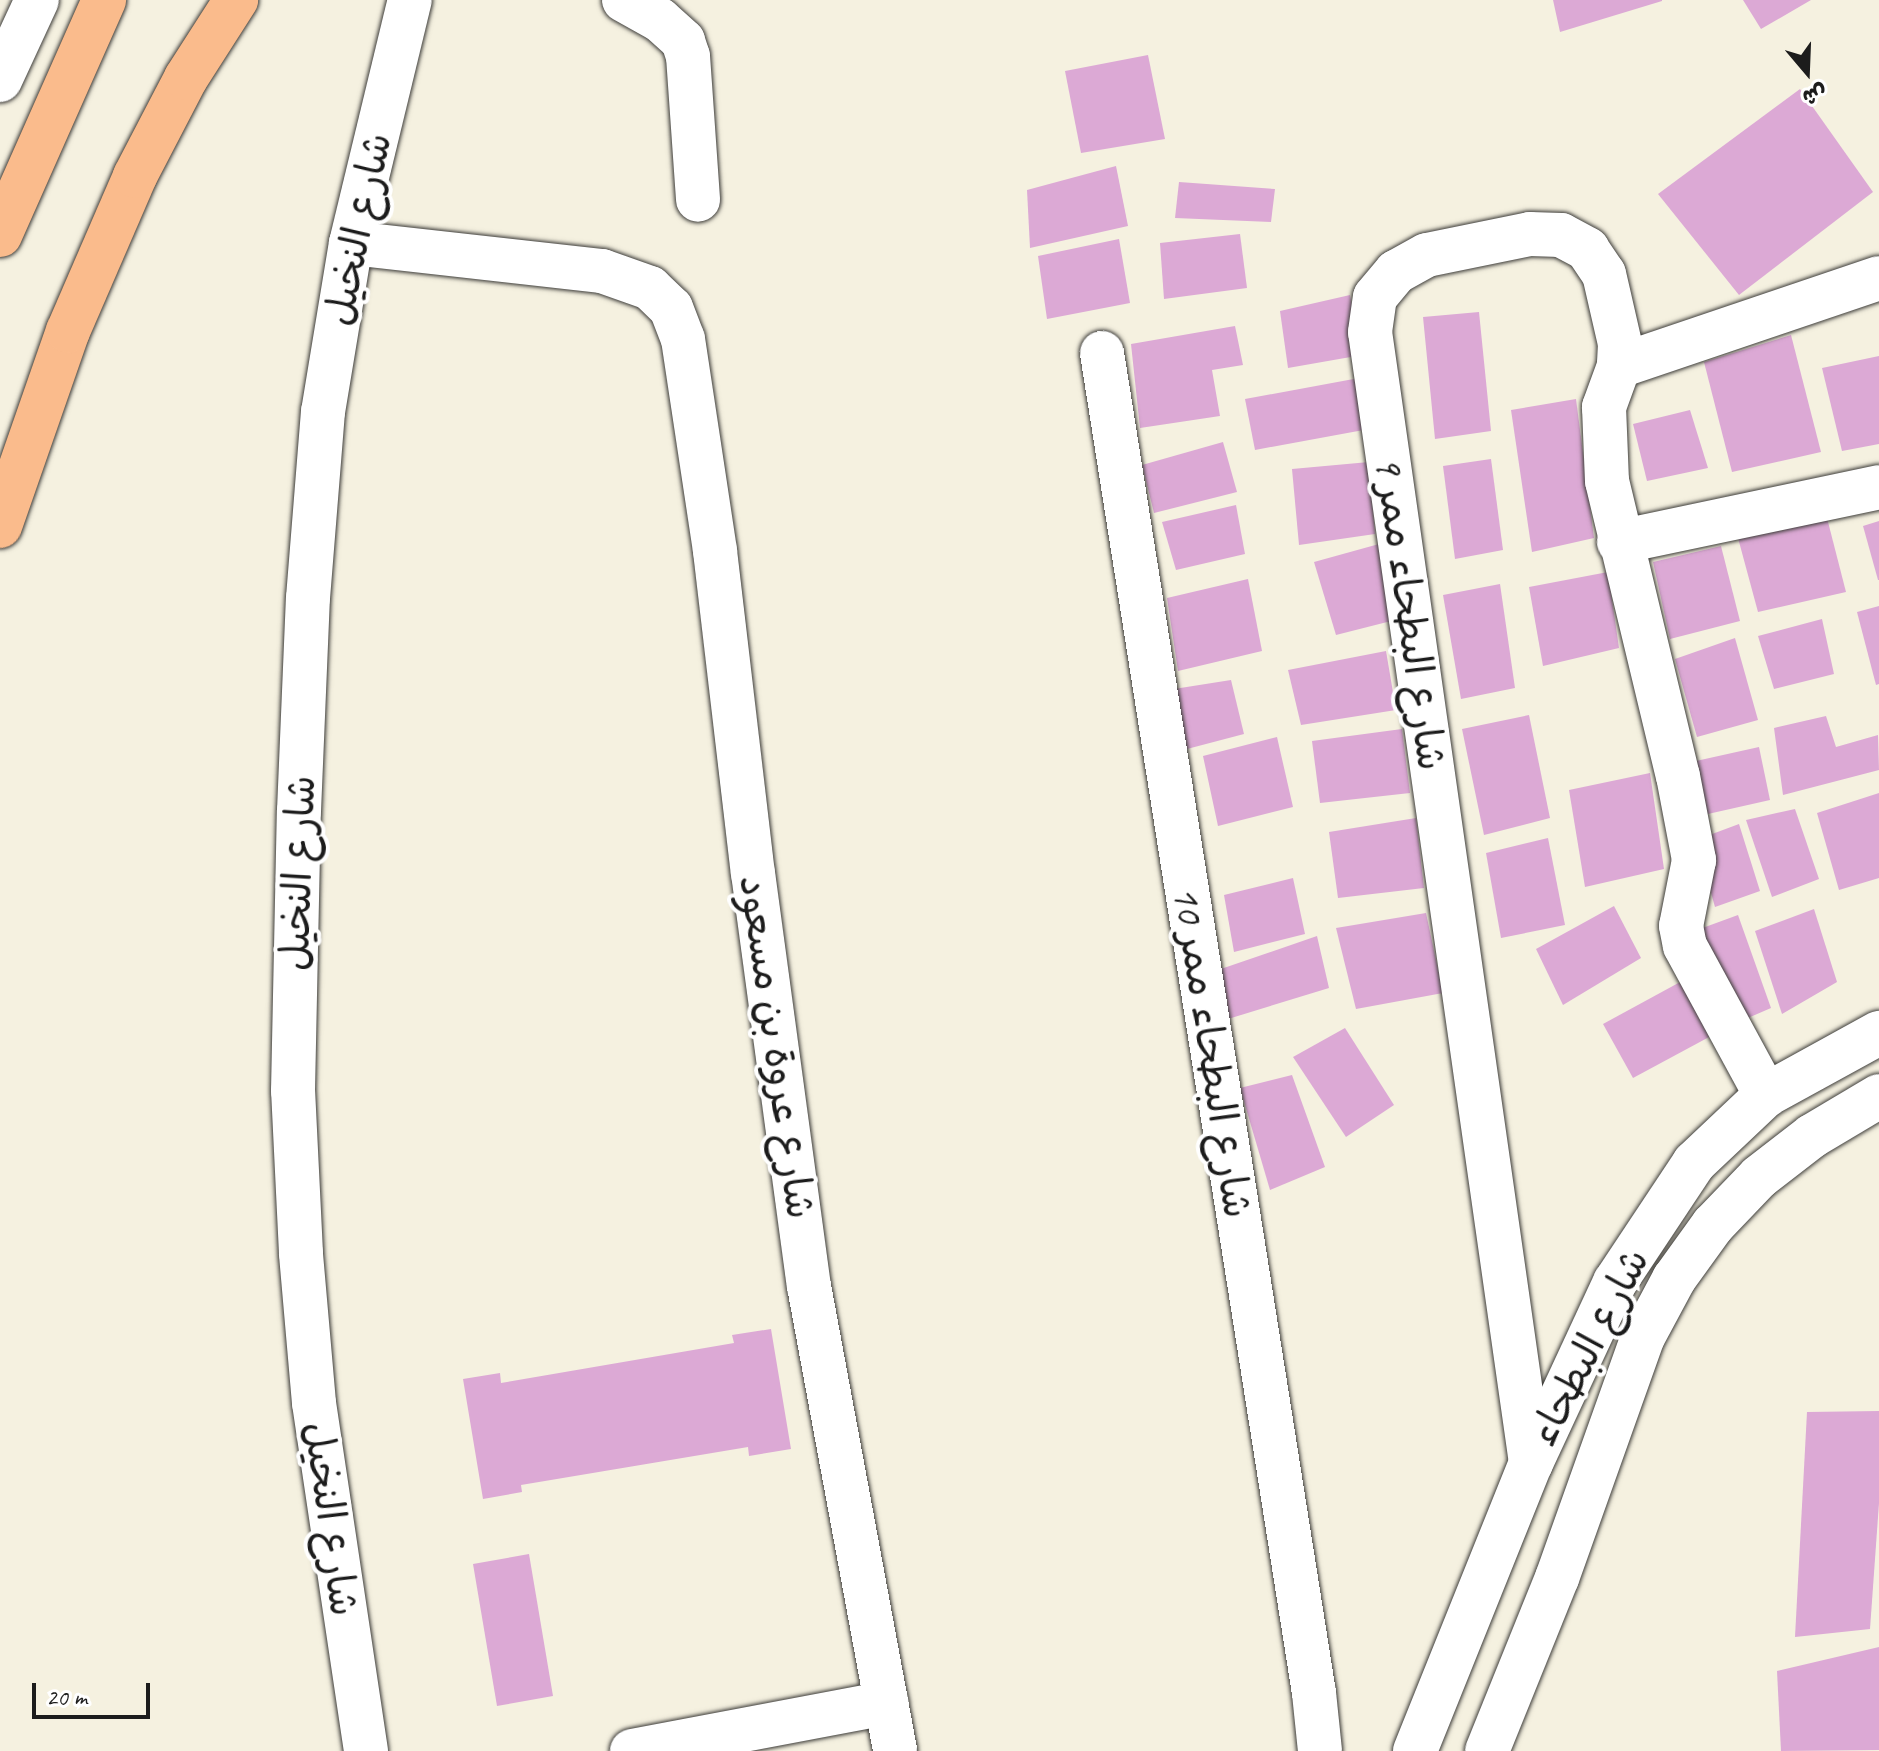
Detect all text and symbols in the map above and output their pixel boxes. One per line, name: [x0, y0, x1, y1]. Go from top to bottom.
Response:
north arrow: [1767, 32, 1847, 112]
text: ش: [1799, 78, 1831, 112]
street label: شارع النخيل: [314, 128, 402, 330]
street label: شارع البطحاء ممر 9: [1364, 453, 1456, 773]
street label: شارع النخيل: [271, 774, 325, 972]
street label: شارع عروة بن مسعود: [729, 872, 825, 1222]
street label: شارع البطحاء ممر 10: [1162, 883, 1262, 1221]
street label: شارع البطحاء: [1519, 1240, 1659, 1454]
street label: شارع النخيل: [294, 1419, 368, 1619]
scale bar: [36, 1667, 154, 1717]
text: 20 m: [46, 1682, 87, 1712]

